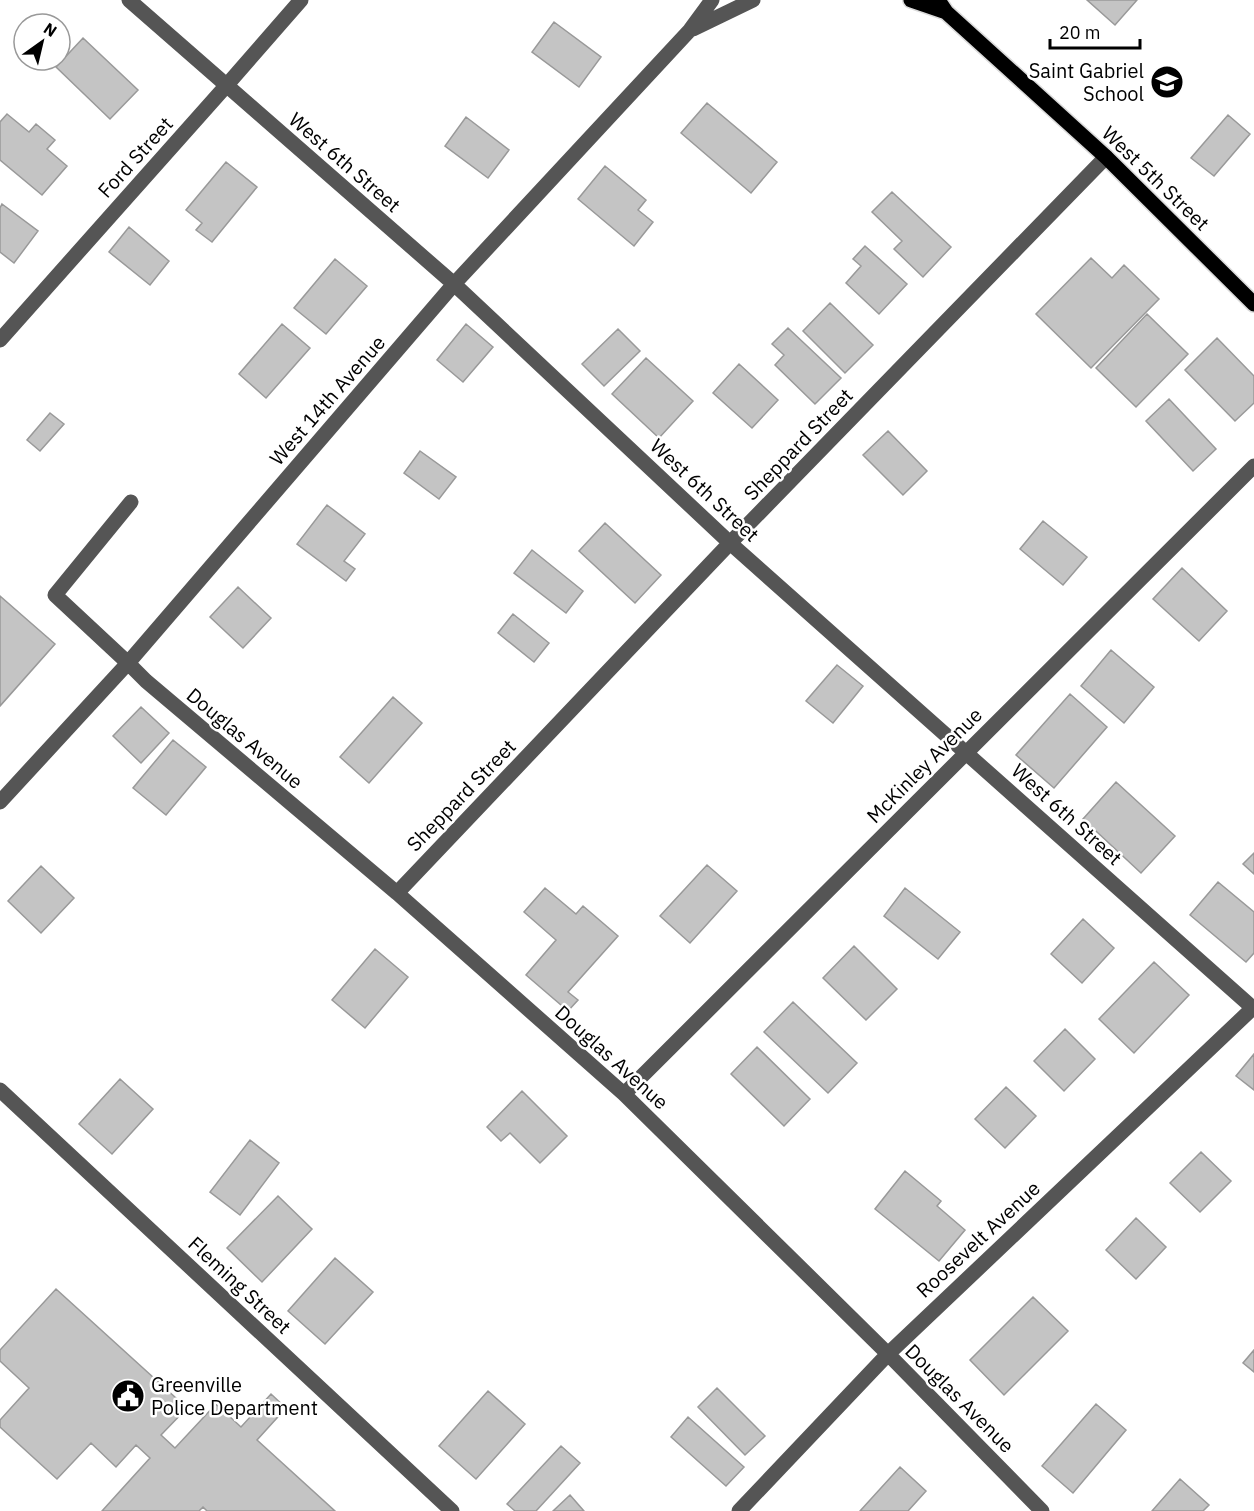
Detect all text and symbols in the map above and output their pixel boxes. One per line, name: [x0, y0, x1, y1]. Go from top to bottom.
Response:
north arrow: [12, 12, 72, 72]
scale bar: [1050, 12, 1140, 50]
text: N: [40, 18, 61, 41]
text: 20 m: [1059, 21, 1101, 44]
place label: Saint Gabriel School: [1029, 57, 1144, 107]
school or university icon: Saint Gabriel School: [1149, 64, 1185, 100]
street label: West 6th Street: [283, 106, 407, 218]
street label: Ford Street: [91, 111, 179, 203]
street label: West 5th Street: [1096, 120, 1216, 236]
street label: West 14th Avenue: [263, 329, 391, 471]
street label: Sheppard Street: [737, 382, 859, 506]
street label: West 6th Street: [645, 432, 765, 548]
street label: Douglas Avenue: [181, 681, 309, 795]
street label: McKinley Avenue: [860, 701, 988, 829]
street label: Sheppard Street: [400, 733, 522, 857]
street label: West 6th Street: [1006, 757, 1128, 871]
street label: Douglas Avenue: [549, 999, 675, 1115]
street label: Roosevelt Avenue: [910, 1175, 1046, 1303]
street label: Fleming Street: [183, 1230, 297, 1340]
street label: Douglas Avenue: [900, 1338, 1020, 1458]
place label: Greenville Police Department: [151, 1371, 318, 1421]
public building icon: Greenville Police Department: [110, 1378, 146, 1414]

